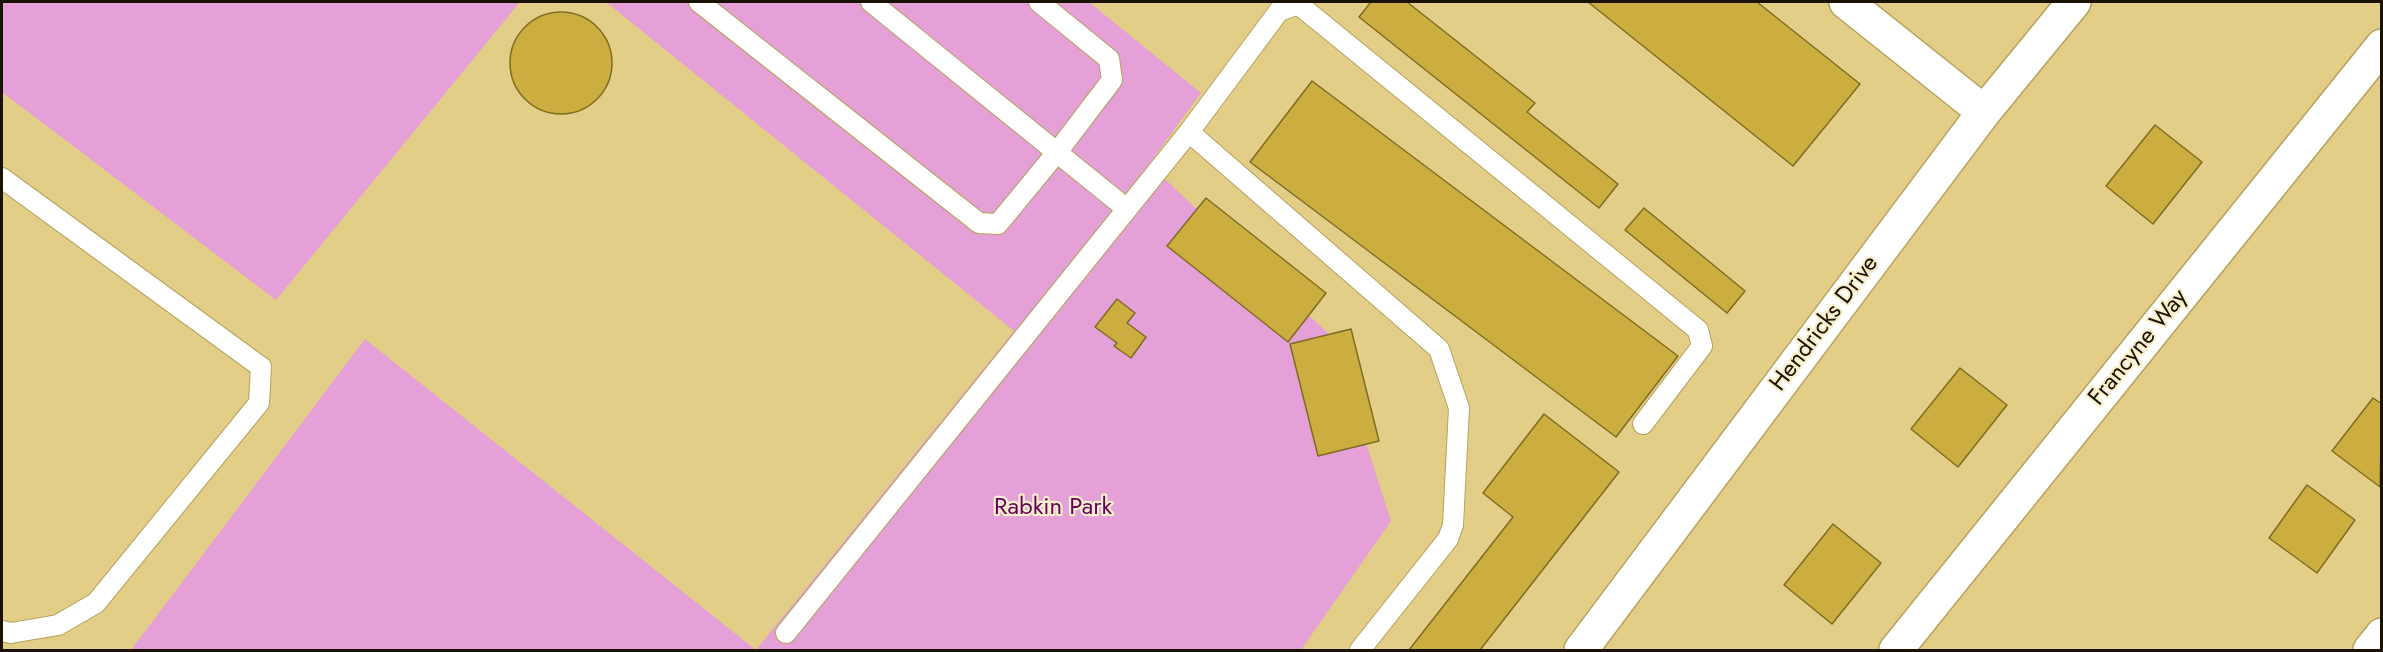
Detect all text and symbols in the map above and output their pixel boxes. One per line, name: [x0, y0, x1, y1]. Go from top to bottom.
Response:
street label: Hendricks Drive: [1765, 250, 1885, 398]
street label: Francyne Way: [2083, 284, 2195, 412]
park label: Rabkin Park: [994, 494, 1112, 522]

